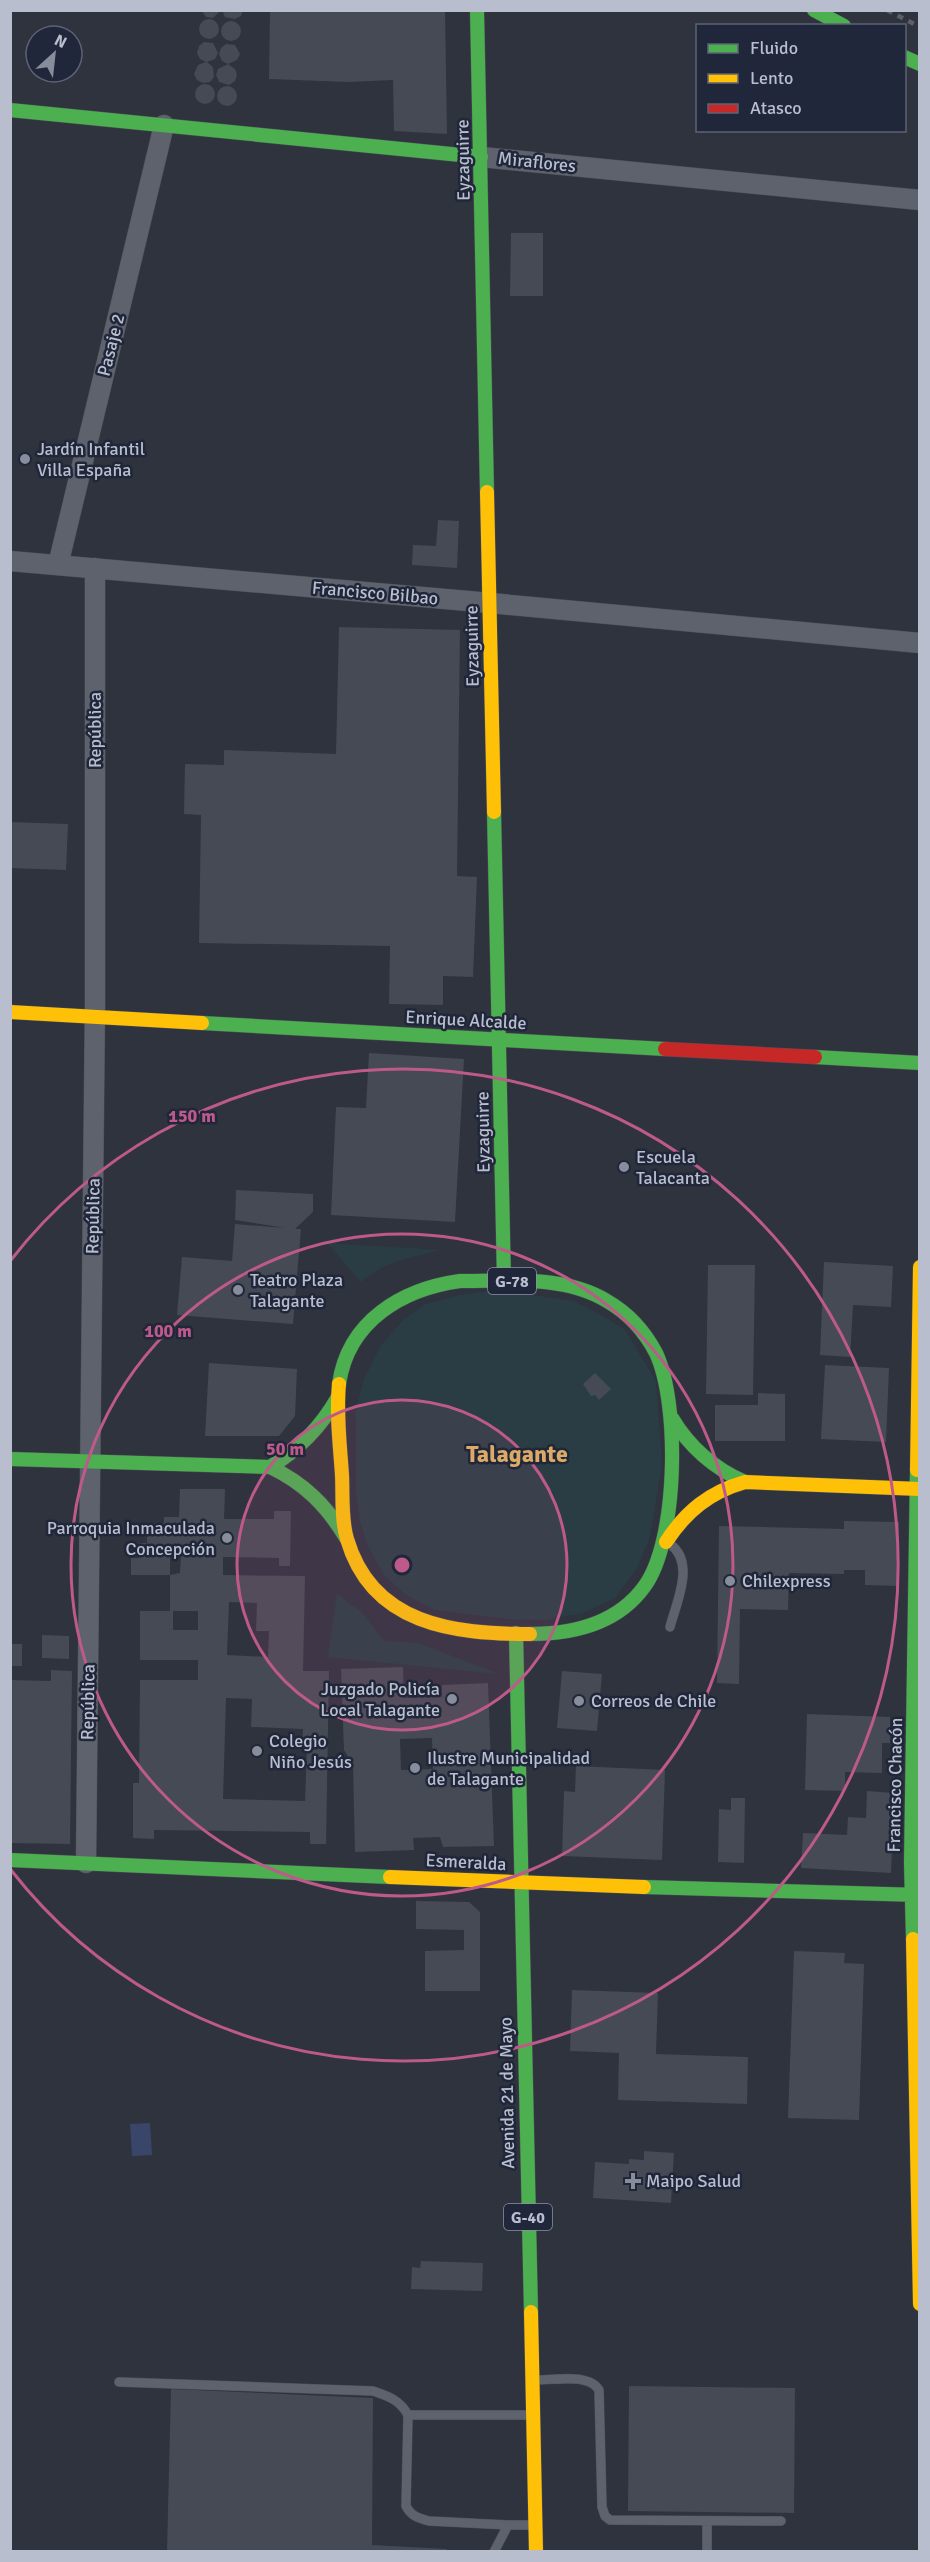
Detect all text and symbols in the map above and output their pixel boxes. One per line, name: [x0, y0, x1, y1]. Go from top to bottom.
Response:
north arrow: [24, 24, 84, 84]
legend: [696, 24, 906, 132]
text: N: [51, 30, 70, 53]
text: Fluido: [750, 37, 798, 59]
text: Lento: [750, 67, 793, 89]
text: Atasco: [750, 97, 802, 119]
street label: Eyzaguirre: [451, 119, 475, 201]
street label: Miraflores: [497, 147, 577, 177]
street label: Pasaje 2: [93, 311, 129, 379]
place label: Jardín Infantil Villa España: [37, 438, 145, 481]
marker: Jardín Infantil Villa España: [18, 452, 32, 466]
street label: Francisco Bilbao: [311, 577, 439, 609]
street label: Eyzaguirre: [460, 605, 484, 687]
street label: República: [84, 692, 106, 768]
street label: Enrique Alcalde: [405, 1006, 527, 1034]
street label: Eyzaguirre: [471, 1091, 495, 1173]
text: 150 m: [168, 1105, 216, 1127]
place label: Escuela Talacanta: [636, 1146, 710, 1189]
marker: Escuela Talacanta: [617, 1160, 631, 1174]
street label: República: [81, 1178, 105, 1254]
road number: G-78: [488, 1268, 536, 1294]
place label: Teatro Plaza Talagante: [250, 1269, 343, 1312]
marker: Teatro Plaza Talagante: [231, 1283, 245, 1297]
text: 100 m: [144, 1320, 192, 1342]
text: 50 m: [266, 1438, 304, 1460]
district label: Talagante: [466, 1439, 568, 1469]
place label: Parroquia Inmaculada Concepción: [47, 1517, 215, 1560]
marker: Parroquia Inmaculada Concepción: [220, 1531, 234, 1545]
centre of rings: [392, 1555, 412, 1575]
place label: Chilexpress: [742, 1570, 831, 1592]
marker: Chilexpress: [723, 1574, 737, 1588]
street label: República: [76, 1664, 100, 1740]
place label: Juzgado Policía Local Talagante: [320, 1678, 440, 1721]
place label: Correos de Chile: [591, 1690, 716, 1712]
marker: Juzgado Policía Local Talagante: [445, 1692, 459, 1706]
marker: Correos de Chile: [572, 1694, 586, 1708]
street label: Francisco Chacón: [883, 1717, 907, 1853]
place label: Colegio Niño Jesús: [269, 1730, 352, 1773]
marker: Colegio Niño Jesús: [250, 1744, 264, 1758]
place label: Ilustre Municipalidad de Talagante: [427, 1747, 590, 1790]
marker: Ilustre Municipalidad de Talagante: [408, 1761, 422, 1775]
street label: Esmeralda: [425, 1849, 507, 1875]
street label: Avenida 21 de Mayo: [495, 2017, 519, 2169]
place label: Maipo Salud: [646, 2170, 741, 2192]
marker: Maipo Salud: [624, 2172, 642, 2190]
road number: G-40: [504, 2204, 552, 2230]

